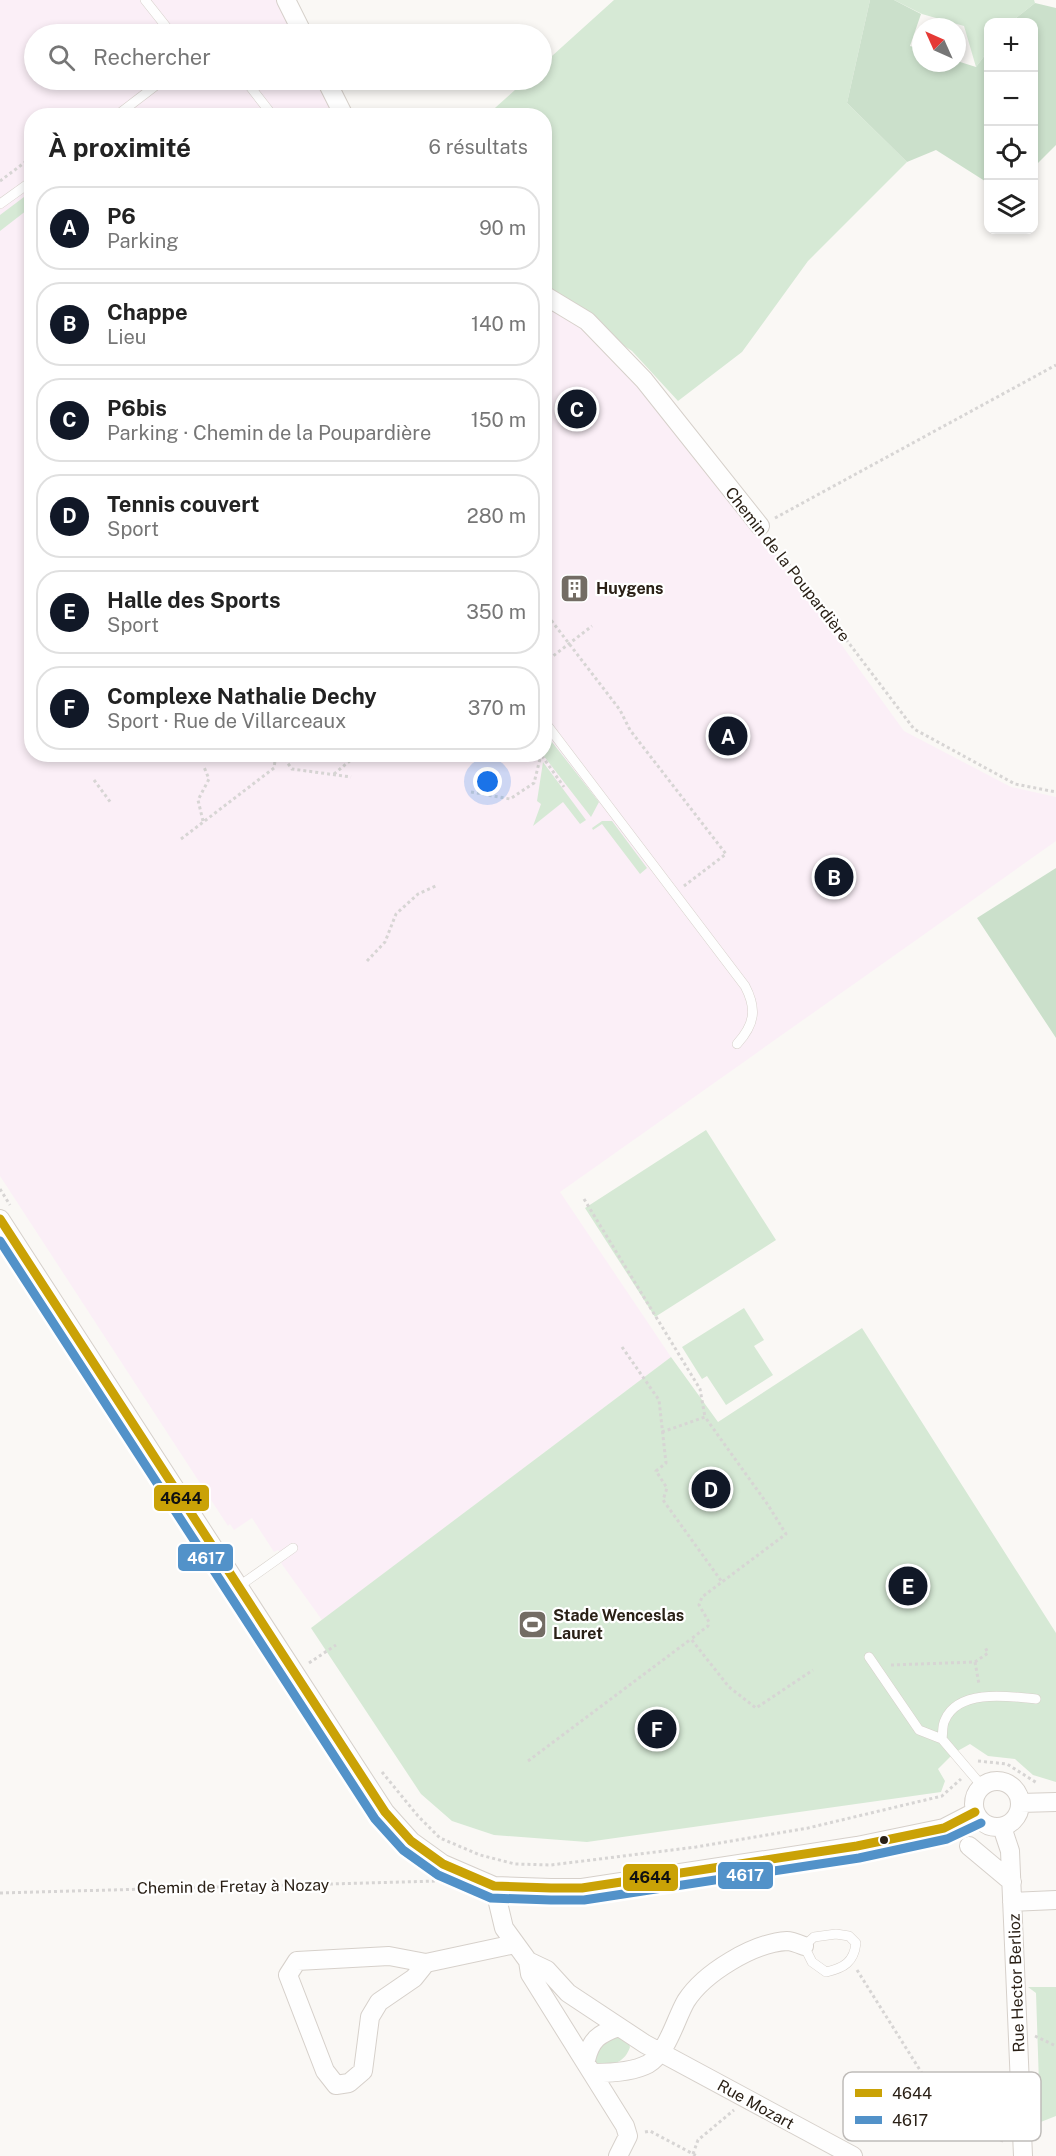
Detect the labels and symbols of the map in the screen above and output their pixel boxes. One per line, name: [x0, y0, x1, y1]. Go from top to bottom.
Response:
north arrow: [912, 18, 966, 72]
pin: C: [558, 386, 596, 432]
street label: Chemin de la Poupardière: [721, 483, 854, 645]
building icon: Huygens: [559, 572, 591, 604]
place label: Huygens: [596, 579, 663, 598]
pin: A: [708, 714, 748, 758]
your location: [473, 767, 502, 796]
pin: B: [814, 854, 854, 900]
pin: D: [692, 1466, 730, 1512]
line badge: 4644: [153, 1484, 210, 1512]
text: 4644: [160, 1489, 202, 1508]
line badge: 4617: [177, 1543, 234, 1572]
text: 4617: [187, 1549, 225, 1568]
pin: E: [888, 1564, 928, 1608]
place label: Stade Wenceslas Lauret: [553, 1606, 684, 1643]
sports icon: Stade Wenceslas Lauret: [516, 1608, 548, 1640]
pin: F: [638, 1706, 676, 1752]
unlabelled marker: [878, 1834, 890, 1846]
line badge: 4617: [717, 1861, 774, 1890]
line badge: 4644: [622, 1863, 679, 1892]
text: 4617: [726, 1866, 764, 1885]
text: 4644: [629, 1868, 671, 1887]
street label: Chemin de Fretay à Nozay: [137, 1875, 330, 1898]
street label: Rue Hector Berlioz: [1005, 1913, 1028, 2053]
legend: [843, 2072, 1041, 2141]
street label: Rue Mozart: [714, 2076, 797, 2133]
text: 4644: [892, 2084, 932, 2103]
text: 4617: [892, 2111, 928, 2130]

